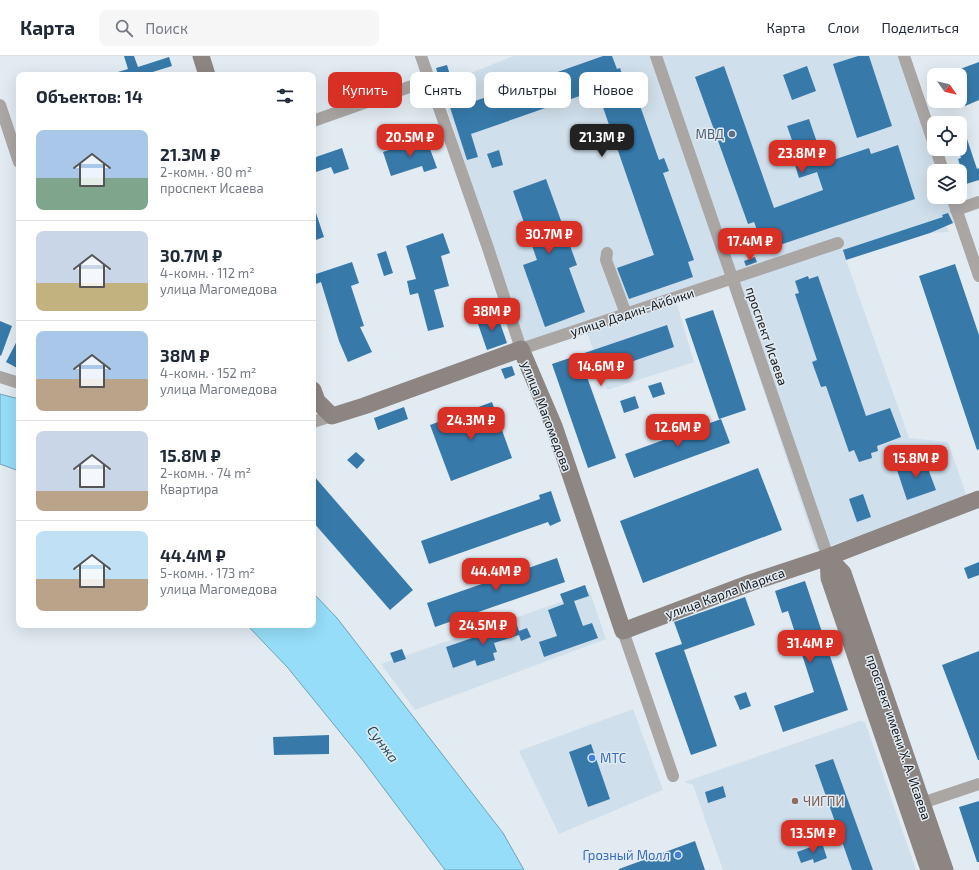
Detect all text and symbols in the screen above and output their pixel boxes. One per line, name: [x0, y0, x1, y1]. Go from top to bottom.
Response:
search box: [99, 10, 379, 46]
text: Карта: [20, 16, 75, 39]
icon: search: [113, 17, 135, 39]
text: Поиск: [145, 19, 188, 37]
text: Карта: [766, 19, 805, 36]
text: Слои: [827, 19, 859, 36]
text: Поделиться: [881, 19, 959, 36]
north arrow: [927, 68, 967, 108]
map controls: [927, 68, 967, 204]
chip: Купить: [328, 72, 402, 108]
chip: Снять: [410, 72, 476, 108]
chip: Фильтры: [484, 72, 571, 108]
chip: Новое: [579, 72, 648, 108]
icon: filters: [274, 85, 296, 107]
text: Объектов: 14: [36, 86, 143, 106]
button: locate: [927, 116, 967, 156]
pin: 20.5M ₽: [373, 124, 447, 158]
pin: 21.3M ₽: [565, 124, 639, 158]
place label: МВД: [696, 126, 724, 142]
text: 20.5M ₽: [386, 129, 434, 145]
text: 21.3M ₽: [579, 129, 625, 145]
marker: МВД: [727, 129, 737, 139]
pin: 23.8M ₽: [765, 140, 839, 174]
text: 21.3M ₽: [160, 144, 220, 164]
text: 23.8M ₽: [778, 145, 826, 161]
icon: home: [68, 146, 116, 194]
text: 2-комн. · 80 m²: [160, 164, 252, 180]
button: layers: [927, 164, 967, 204]
text: проспект Исаева: [160, 180, 264, 196]
pin: 30.7M ₽: [512, 221, 586, 255]
text: 30.7M ₽: [525, 226, 573, 242]
pin: 17.4M ₽: [713, 228, 787, 262]
text: 17.4M ₽: [727, 233, 773, 249]
text: 30.7M ₽: [160, 245, 222, 265]
icon: home: [68, 247, 116, 295]
text: 4-комн. · 112 m²: [160, 265, 255, 281]
text: улица Магомедова: [160, 281, 277, 297]
street label: улица Дадин-Айбики: [568, 284, 696, 340]
street label: проспект Исаева: [743, 284, 791, 388]
pin: 38M ₽: [464, 298, 520, 332]
text: 38M ₽: [473, 303, 511, 319]
text: 38M ₽: [160, 345, 210, 365]
icon: home: [68, 347, 116, 395]
pin: 14.6M ₽: [564, 353, 638, 387]
street label: улица Магомедова: [519, 358, 575, 474]
text: 14.6M ₽: [577, 358, 625, 374]
text: 4-комн. · 152 m²: [160, 365, 256, 381]
text: улица Магомедова: [160, 381, 277, 397]
pin: 24.3M ₽: [434, 407, 508, 441]
text: 24.3M ₽: [447, 412, 495, 428]
pin: 12.6M ₽: [641, 414, 715, 448]
text: 12.6M ₽: [655, 419, 701, 435]
text: 15.8M ₽: [160, 445, 221, 465]
pin: 15.8M ₽: [879, 445, 953, 479]
icon: home: [68, 447, 116, 495]
text: 15.8M ₽: [893, 450, 939, 466]
text: 2-комн. · 74 m²: [160, 465, 251, 481]
text: Квартира: [160, 481, 219, 497]
text: 44.4M ₽: [160, 545, 226, 565]
icon: home: [68, 547, 116, 595]
pin: 44.4M ₽: [459, 558, 533, 592]
text: 44.4M ₽: [471, 563, 521, 579]
street label: улица Карла Маркса: [663, 564, 787, 622]
text: 5-комн. · 173 m²: [160, 565, 255, 581]
text: улица Магомедова: [160, 581, 277, 597]
pin: 24.5M ₽: [446, 612, 520, 646]
text: 24.5M ₽: [459, 617, 507, 633]
pin: 31.4M ₽: [773, 630, 847, 664]
text: 31.4M ₽: [787, 635, 833, 651]
street label: проспект имени Х. А. Исаева: [863, 652, 935, 822]
water label: Сунжа: [364, 722, 403, 766]
place label: МТС: [600, 750, 626, 766]
marker: МТС: [587, 753, 597, 763]
place label: ЧИГПИ: [803, 793, 845, 809]
marker: ЧИГПИ: [790, 796, 800, 806]
pin: 13.5M ₽: [776, 820, 850, 854]
text: 13.5M ₽: [790, 825, 836, 841]
place label: Грозный Молл: [582, 847, 670, 863]
marker: Грозный Молл: [673, 850, 683, 860]

